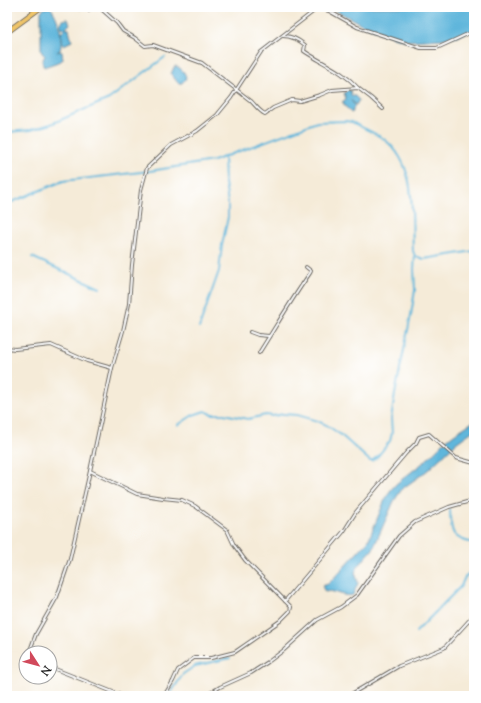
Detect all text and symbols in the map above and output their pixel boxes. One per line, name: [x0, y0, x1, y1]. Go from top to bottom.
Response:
north arrow: [18, 645, 58, 685]
text: N: [36, 661, 55, 679]

